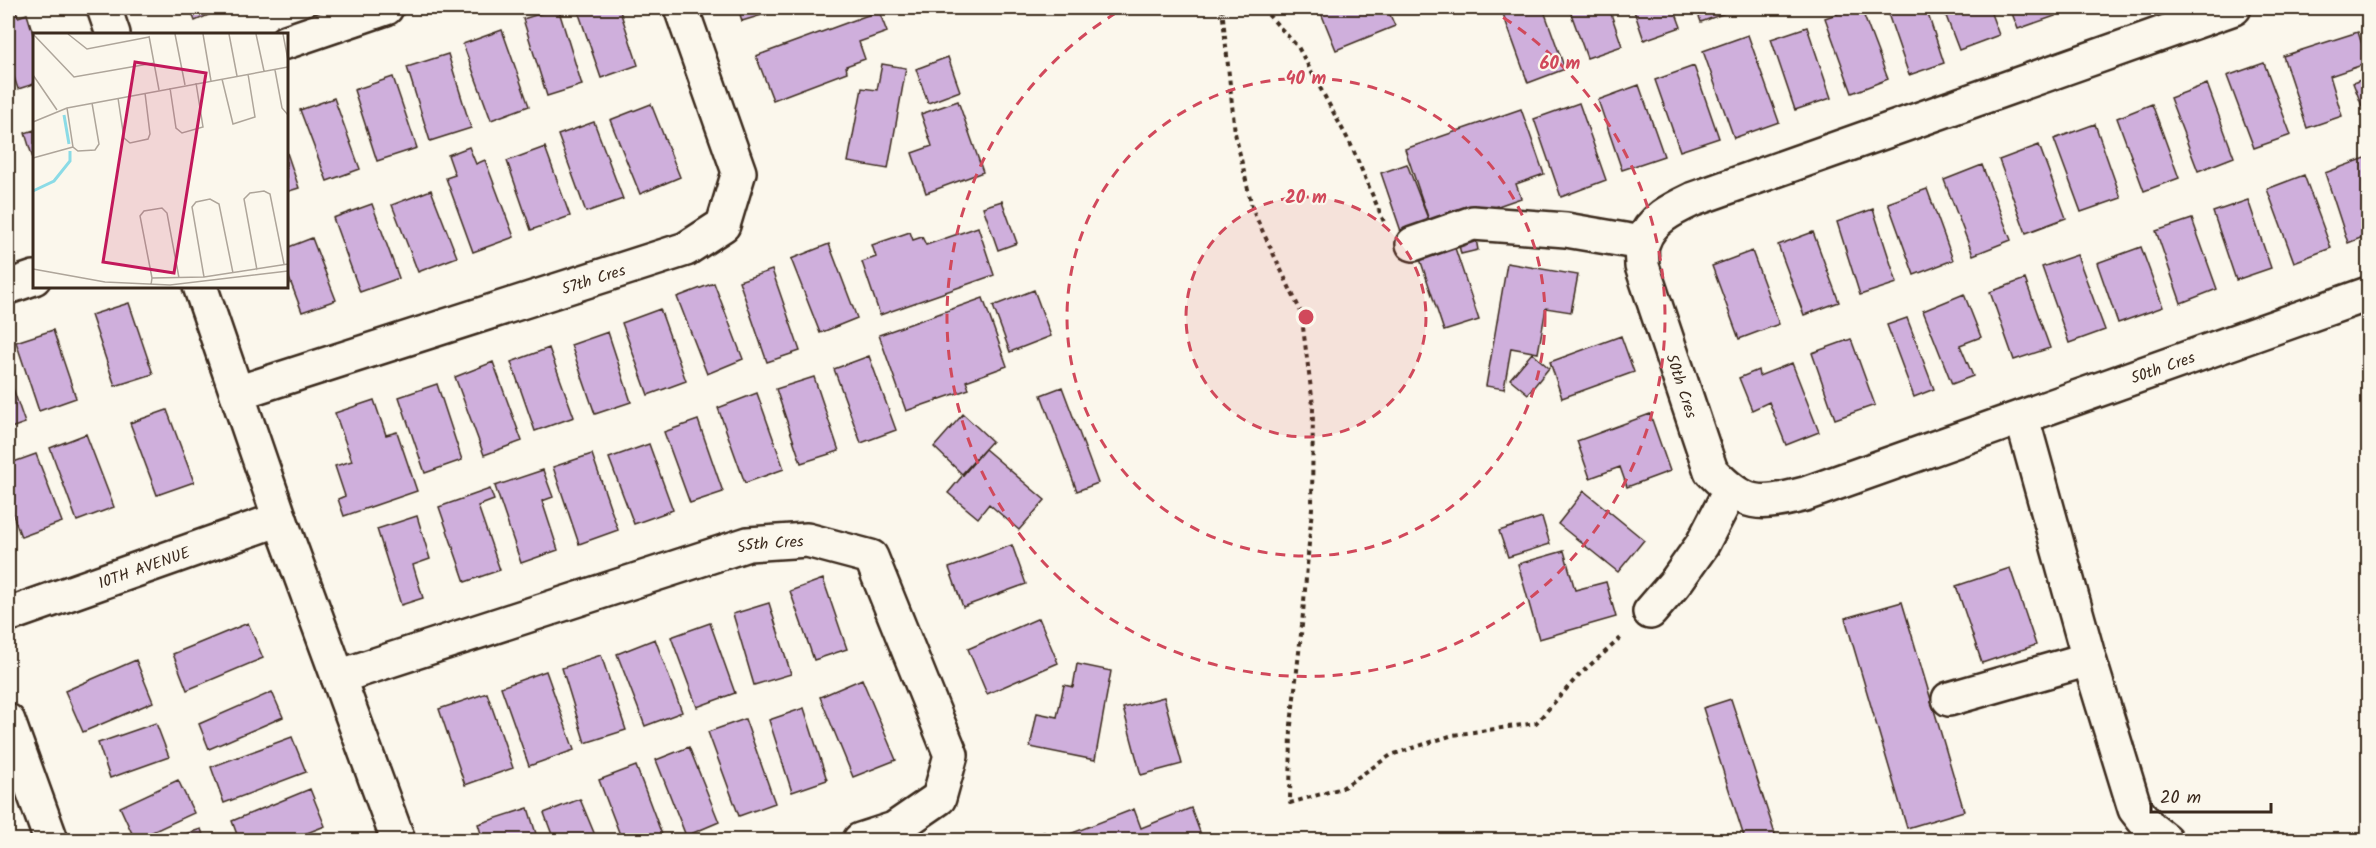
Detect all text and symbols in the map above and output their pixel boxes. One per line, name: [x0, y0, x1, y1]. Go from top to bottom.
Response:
inset map: [33, 33, 288, 288]
text: 60 m: [1540, 50, 1581, 79]
text: 40 m: [1286, 65, 1327, 94]
text: 20 m: [1285, 184, 1327, 213]
street label: 57th Cres: [558, 258, 629, 302]
centre of rings: [1296, 307, 1316, 327]
street label: 50th Cres: [2127, 345, 2199, 391]
street label: 50th Cres: [1658, 351, 1703, 422]
street label: 55th Cres: [733, 529, 805, 561]
street label: 10TH AVENUE: [95, 540, 194, 596]
scale bar: [2151, 776, 2271, 814]
text: 20 m: [2160, 784, 2201, 813]

